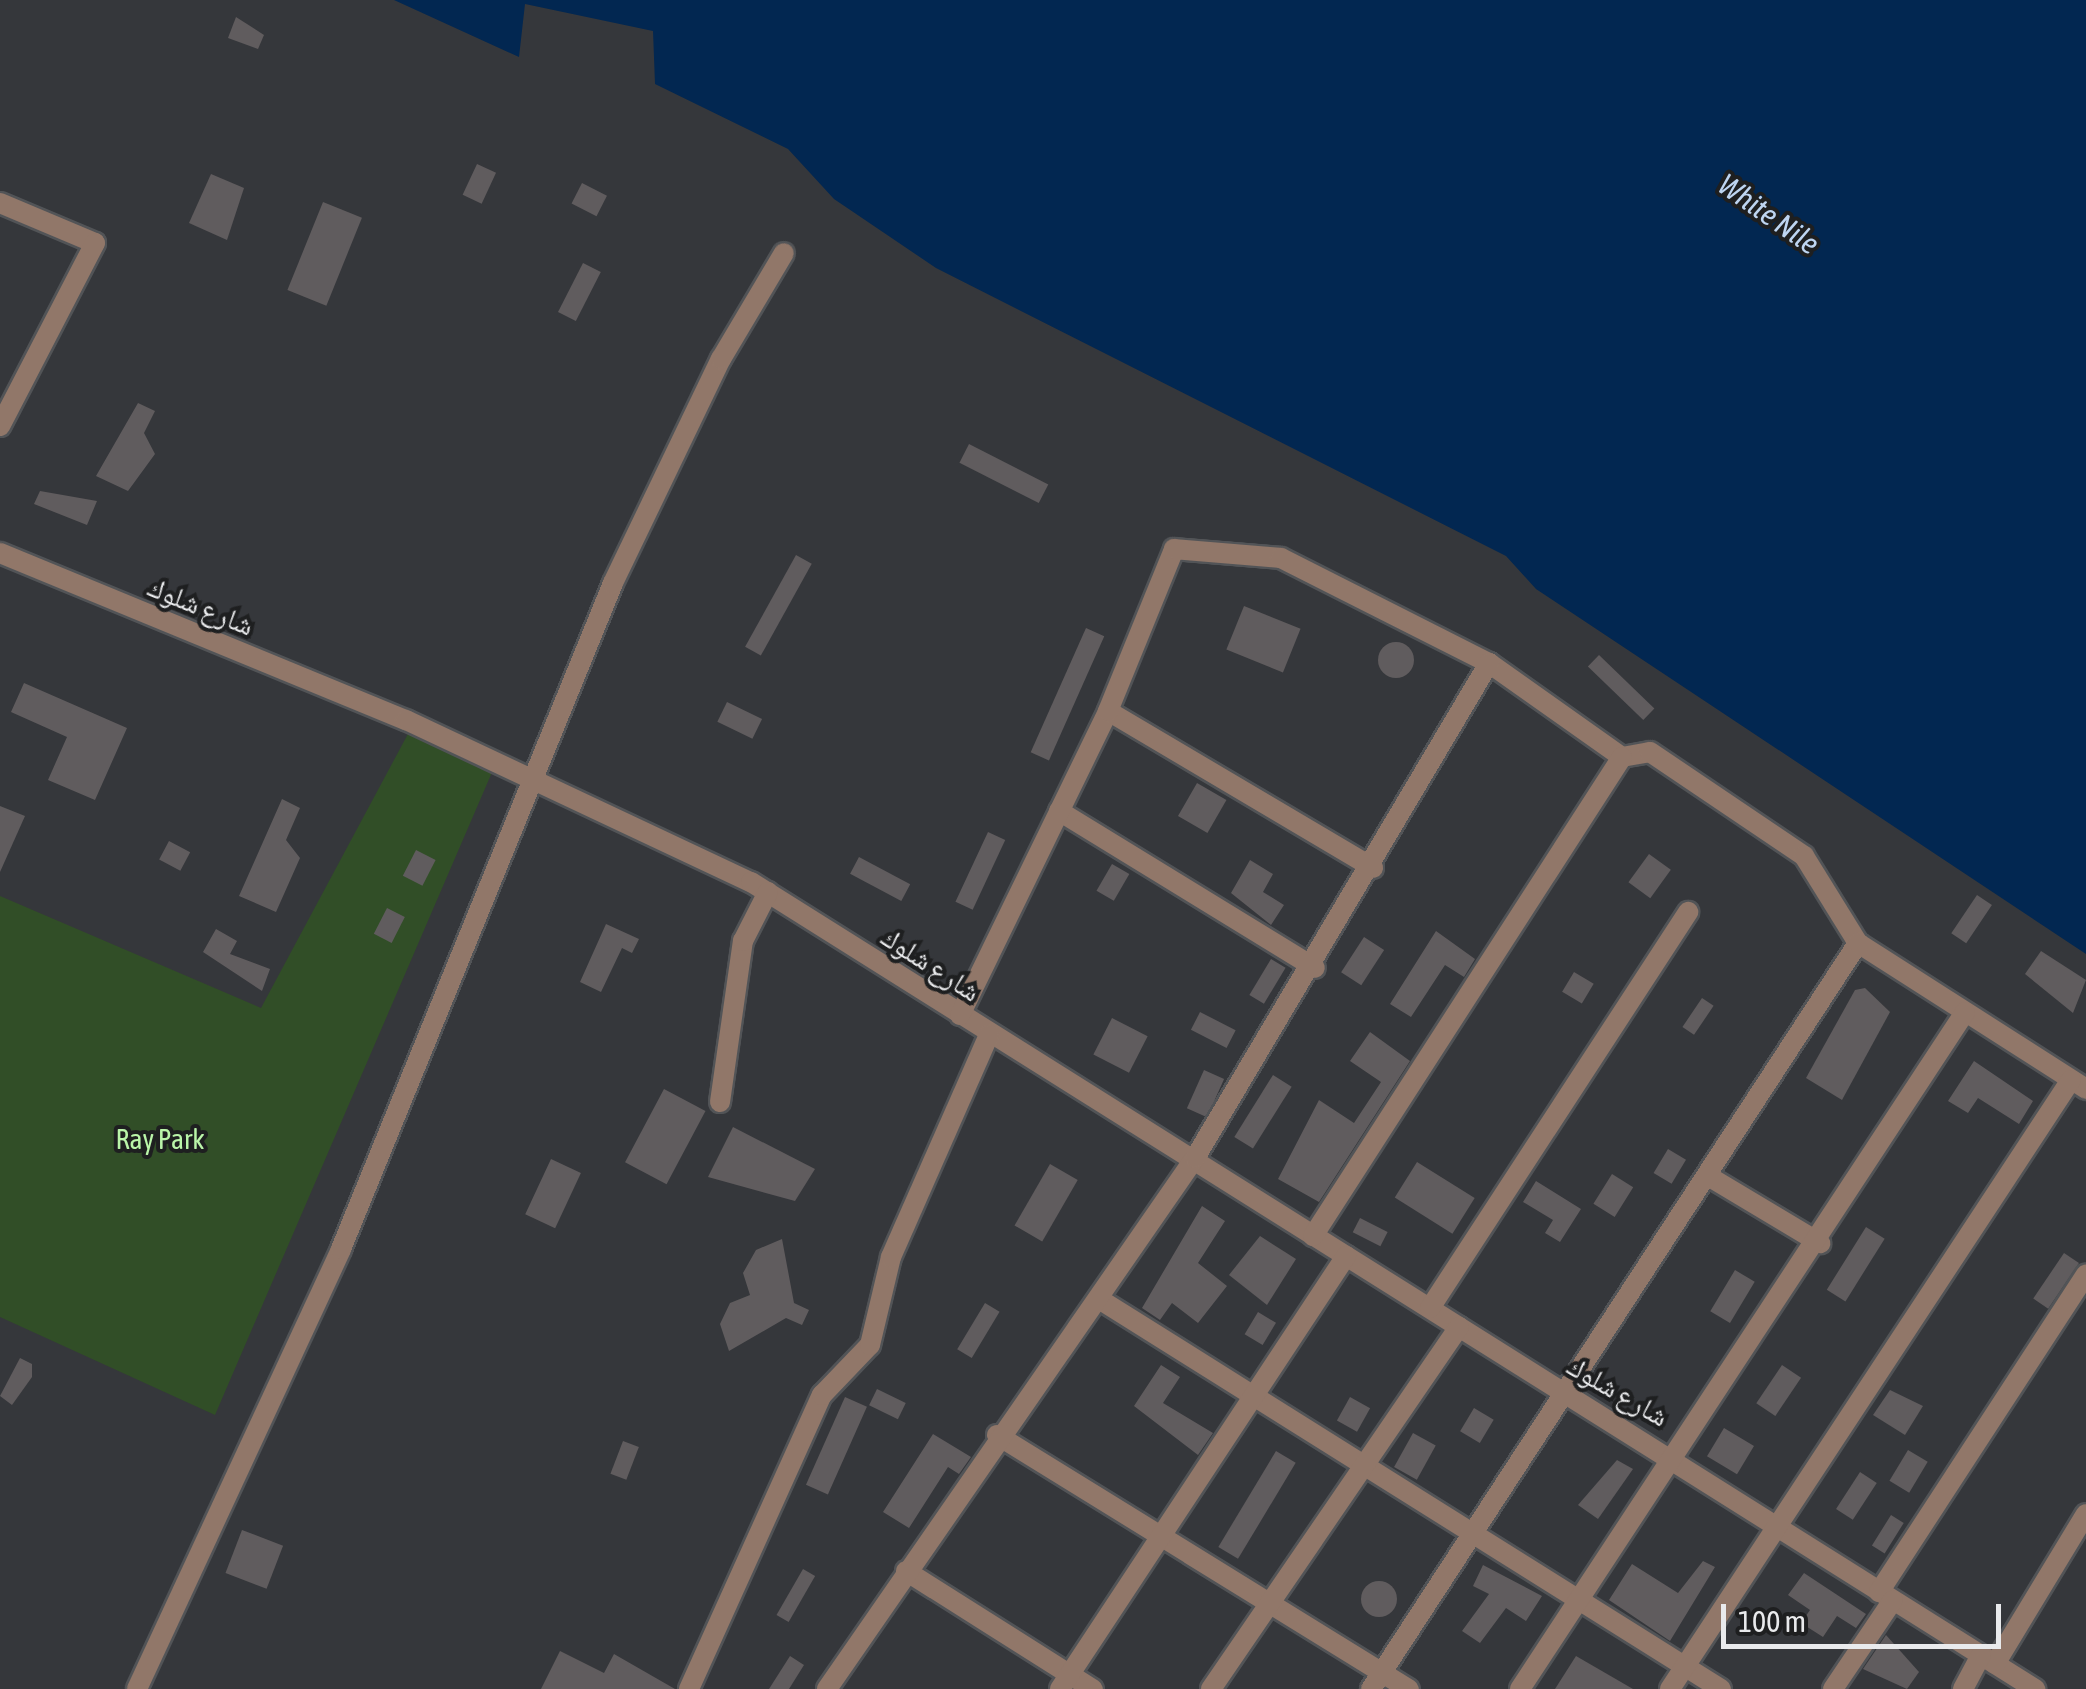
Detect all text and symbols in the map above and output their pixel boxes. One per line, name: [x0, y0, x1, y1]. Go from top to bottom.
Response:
water label: White Nile: [1712, 166, 1826, 262]
street label: شارع شلوك: [143, 570, 259, 642]
street label: شارع شلوك: [875, 920, 987, 1008]
park label: Ray Park: [115, 1122, 205, 1156]
street label: شارع شلوك: [1562, 1349, 1674, 1433]
scale bar: [1726, 1584, 2006, 1646]
text: 100 m: [1738, 1604, 1806, 1638]

